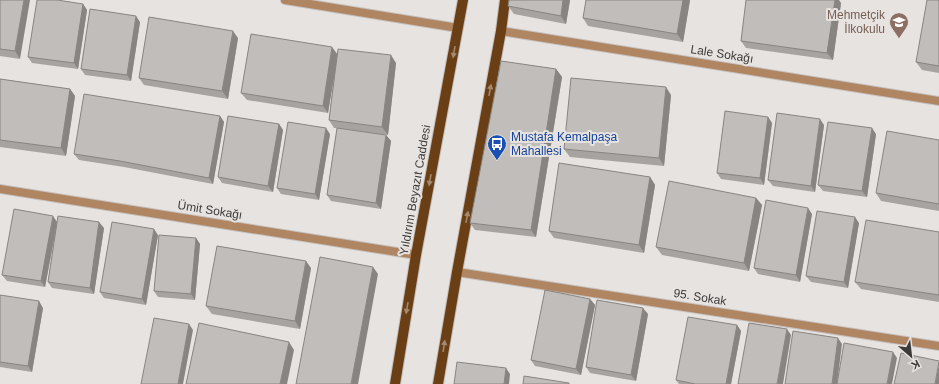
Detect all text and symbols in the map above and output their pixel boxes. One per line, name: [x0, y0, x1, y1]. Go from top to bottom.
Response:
place label: Mehmetçik İlkokulu: [827, 8, 886, 36]
school or university icon: Mehmetçik İlkokulu: [888, 11, 910, 39]
street label: Lale Sokağı: [690, 42, 754, 66]
one-way arrow: [450, 46, 456, 58]
one-way arrow: [488, 84, 494, 96]
street label: Yıldırım Beyazıt Caddesi: [397, 124, 433, 256]
place label: Mustafa Kemalpaşa Mahallesi: [511, 130, 617, 158]
bus stop icon: Mustafa Kemalpaşa Mahallesi: [486, 133, 508, 161]
one-way arrow: [427, 174, 433, 186]
street label: Ümit Sokağı: [177, 198, 243, 222]
one-way arrow: [464, 211, 470, 224]
street label: 95. Sokak: [673, 286, 728, 308]
one-way arrow: [404, 302, 410, 314]
north arrow: [891, 336, 931, 376]
one-way arrow: [441, 339, 447, 352]
text: K: [909, 358, 922, 372]

